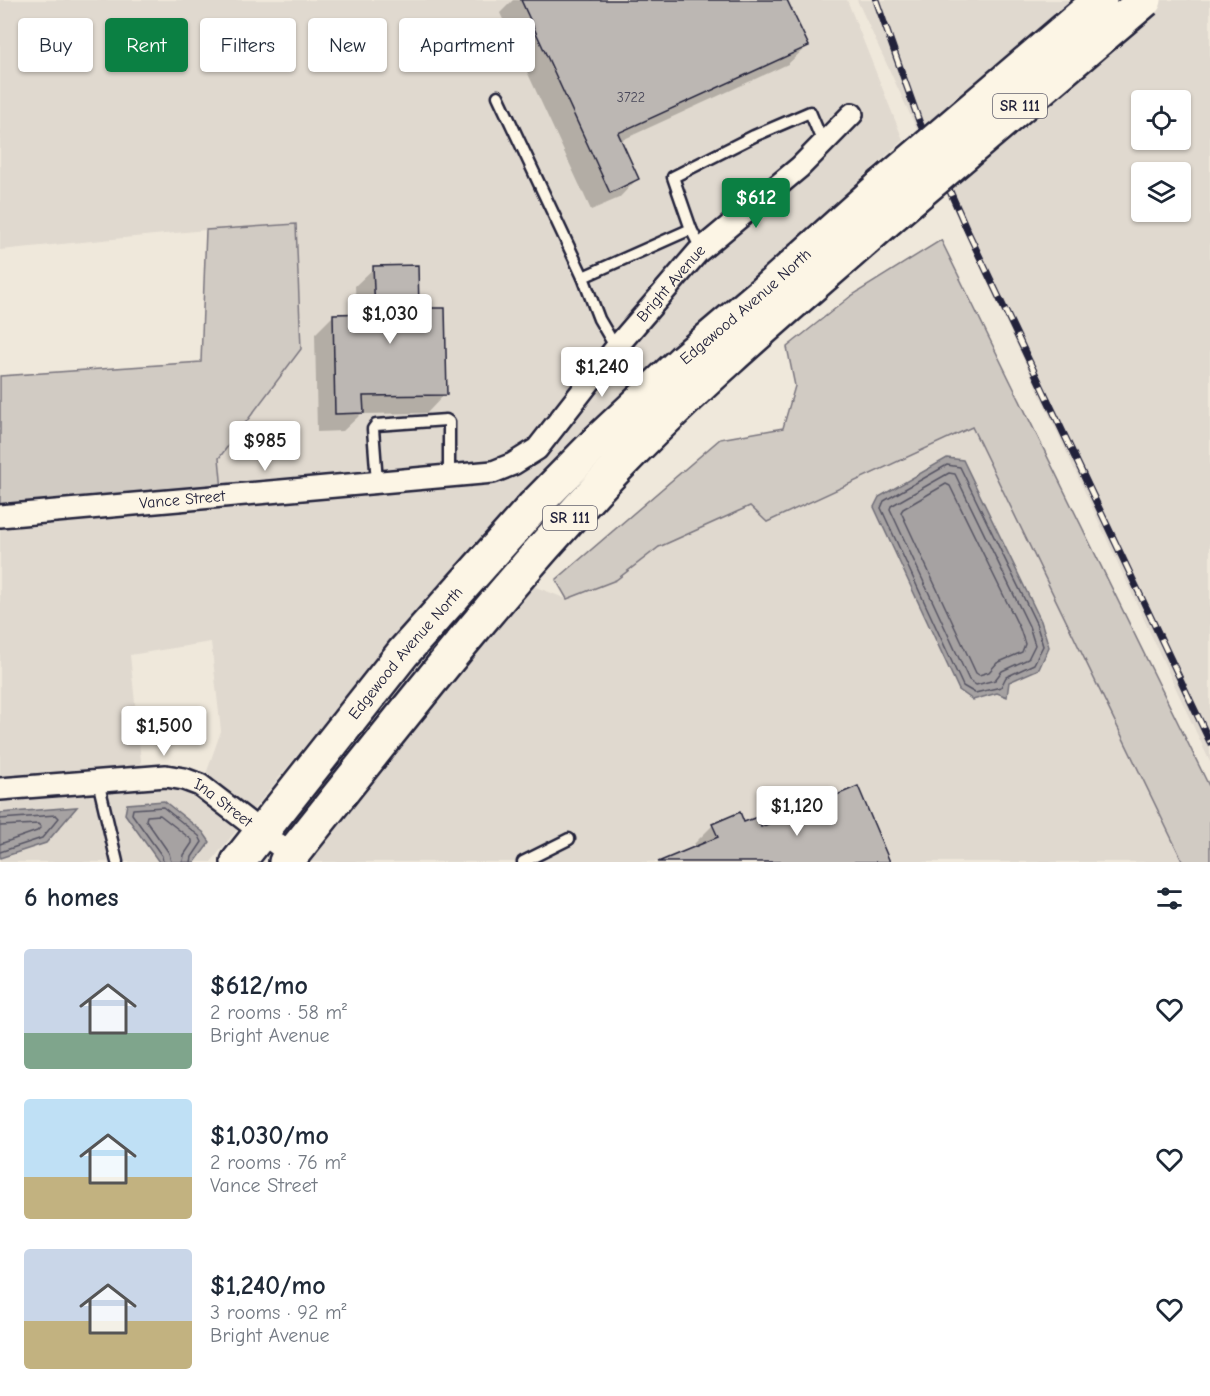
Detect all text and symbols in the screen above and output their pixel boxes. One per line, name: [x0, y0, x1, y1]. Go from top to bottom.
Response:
chip: Buy: [18, 18, 93, 72]
chip: Rent: [105, 18, 188, 72]
chip: Filters: [200, 18, 296, 72]
chip: New: [308, 18, 387, 72]
chip: Apartment: [399, 18, 535, 72]
house number: 3722: [617, 89, 645, 106]
map controls: [1131, 90, 1191, 222]
button: locate: [1131, 90, 1191, 150]
road number: SR 111: [993, 94, 1047, 118]
button: layers: [1131, 162, 1191, 222]
pin: $612: [720, 178, 792, 229]
text: $612: [736, 186, 776, 209]
street label: Bright Avenue: [633, 241, 709, 325]
street label: Edgewood Avenue North: [677, 245, 815, 368]
pin: $1,030: [341, 294, 439, 345]
text: $1,030: [362, 302, 418, 325]
pin: $1,240: [553, 347, 651, 398]
text: $1,240: [575, 355, 629, 378]
pin: $985: [229, 421, 301, 472]
text: $985: [243, 429, 287, 452]
street label: Vance Street: [139, 487, 226, 513]
road number: SR 111: [543, 506, 597, 530]
street label: Edgewood Avenue North: [345, 583, 467, 723]
pin: $1,500: [115, 706, 213, 757]
text: $1,500: [135, 714, 193, 737]
street label: Ina Street: [192, 775, 256, 831]
pin: $1,120: [748, 786, 846, 837]
text: $1,120: [771, 794, 823, 817]
icon: filters: [1153, 882, 1186, 915]
text: 6 homes: [24, 883, 119, 913]
text: $612/mo: [210, 971, 308, 1001]
icon: home: [72, 973, 144, 1045]
icon: heart: [1153, 993, 1186, 1026]
text: 2 rooms · 58 m²: [210, 1001, 347, 1024]
text: Bright Avenue: [210, 1024, 330, 1047]
text: $1,030/mo: [210, 1121, 329, 1151]
icon: home: [72, 1123, 144, 1195]
icon: heart: [1153, 1143, 1186, 1176]
text: 2 rooms · 76 m²: [210, 1151, 346, 1174]
text: Vance Street: [210, 1174, 317, 1197]
text: $1,240/mo: [210, 1271, 326, 1301]
icon: home: [72, 1273, 144, 1345]
icon: heart: [1153, 1293, 1186, 1326]
text: 3 rooms · 92 m²: [210, 1301, 347, 1324]
text: Bright Avenue: [210, 1324, 330, 1347]

